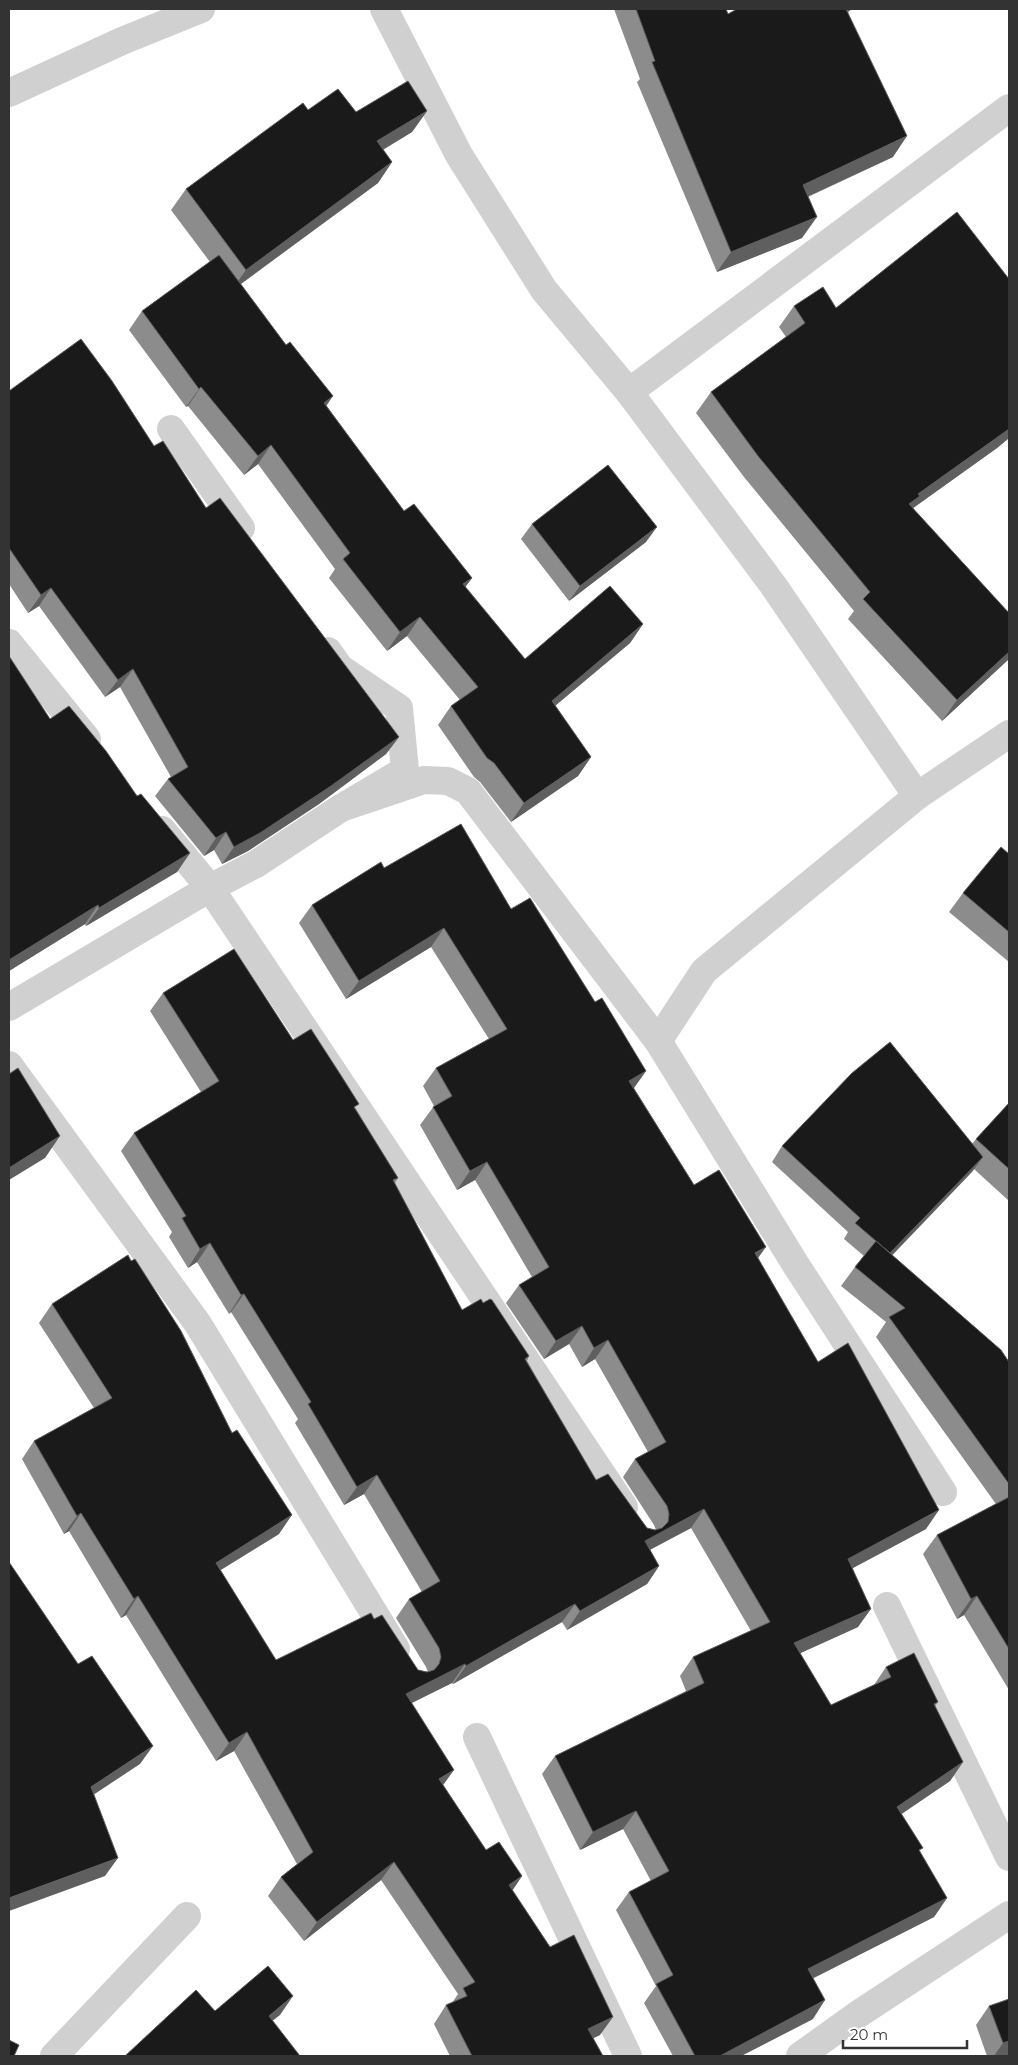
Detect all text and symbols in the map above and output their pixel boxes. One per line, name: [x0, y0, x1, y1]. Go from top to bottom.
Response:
scale bar: [843, 2018, 967, 2050]
text: 20 m: [850, 2025, 888, 2044]

